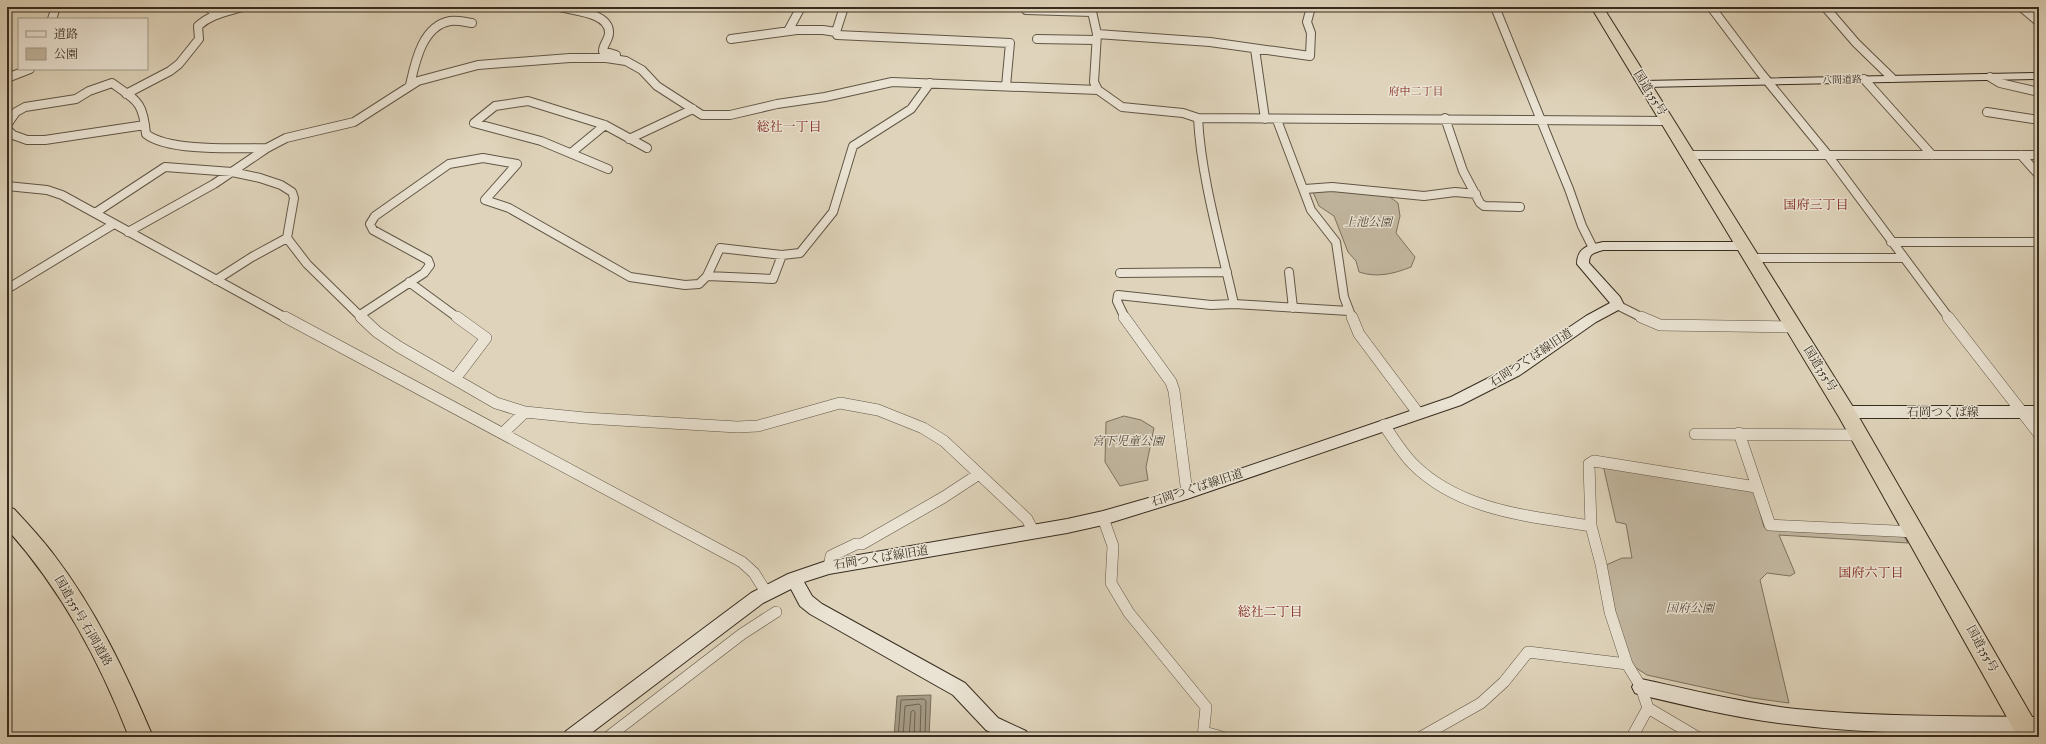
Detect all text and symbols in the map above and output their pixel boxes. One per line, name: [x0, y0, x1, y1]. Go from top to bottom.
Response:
legend: [18, 18, 148, 70]
text: 道路: [54, 27, 78, 42]
text: 公園: [54, 47, 78, 62]
street label: 国道355号: [1630, 67, 1670, 119]
street label: 八間道路: [1822, 74, 1862, 86]
district label: 府中二丁目: [1389, 85, 1444, 98]
district label: 総社一丁目: [756, 119, 822, 135]
district label: 国府三丁目: [1783, 197, 1849, 213]
park label: 上池公園: [1344, 215, 1394, 230]
street label: 石岡つくば線旧道: [1487, 326, 1575, 390]
street label: 国道355号: [1800, 343, 1840, 395]
street label: 石岡つくば線: [1907, 405, 1979, 420]
park label: 宮下児童公園: [1092, 434, 1166, 449]
street label: 石岡つくば線旧道: [1149, 466, 1245, 510]
street label: 石岡つくば線旧道: [832, 543, 930, 573]
district label: 国府六丁目: [1838, 565, 1904, 581]
street label: 国道355号 石岡道路: [51, 573, 115, 669]
park label: 国府公園: [1666, 601, 1716, 616]
district label: 総社二丁目: [1237, 604, 1303, 620]
street label: 国道355号: [1963, 623, 2001, 675]

